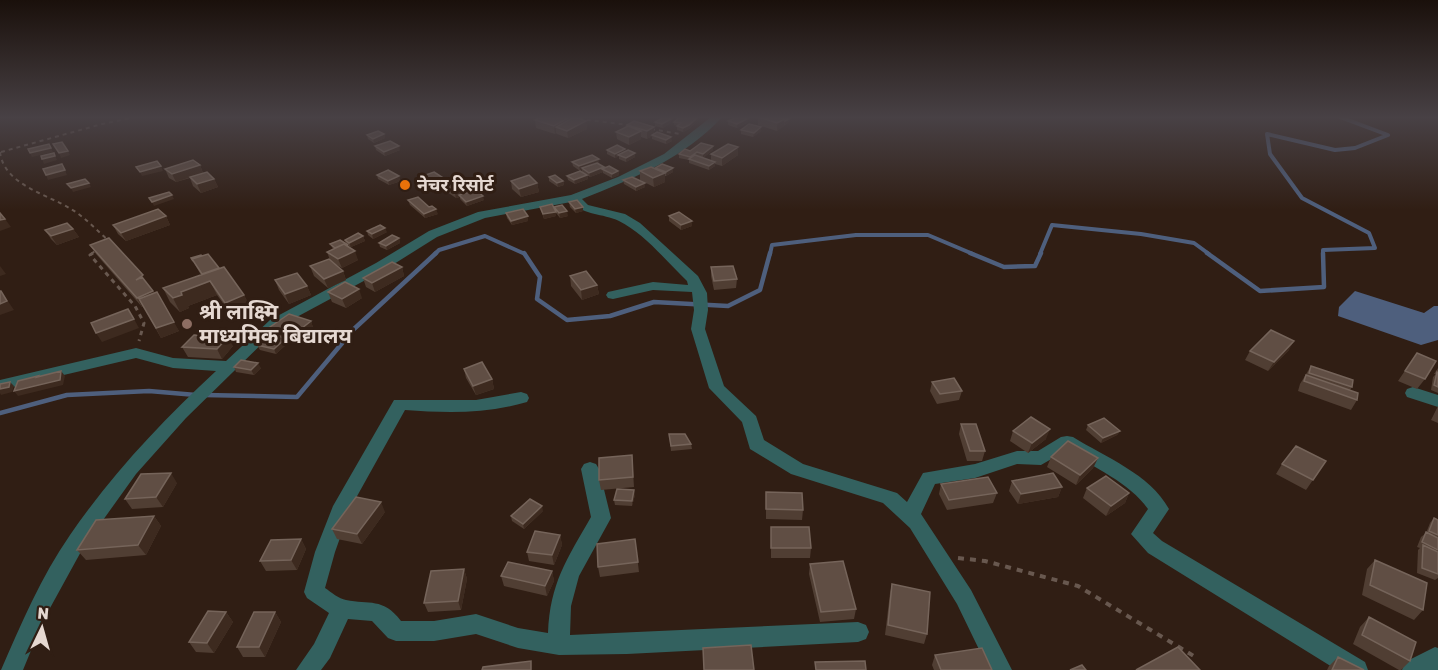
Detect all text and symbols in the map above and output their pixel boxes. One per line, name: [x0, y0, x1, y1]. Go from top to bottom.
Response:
place label: नेचर रिसोर्ट: [417, 174, 494, 196]
marker: नेचर रिसोर्ट: [398, 178, 412, 192]
place label: श्री लाक्ष्मि माध्यमिक बिद्यालय: [199, 299, 352, 348]
marker: श्री लाक्ष्मि माध्यमिक बिद्यालय: [180, 317, 194, 331]
north arrow: [12, 598, 72, 658]
text: N: [37, 604, 50, 624]

